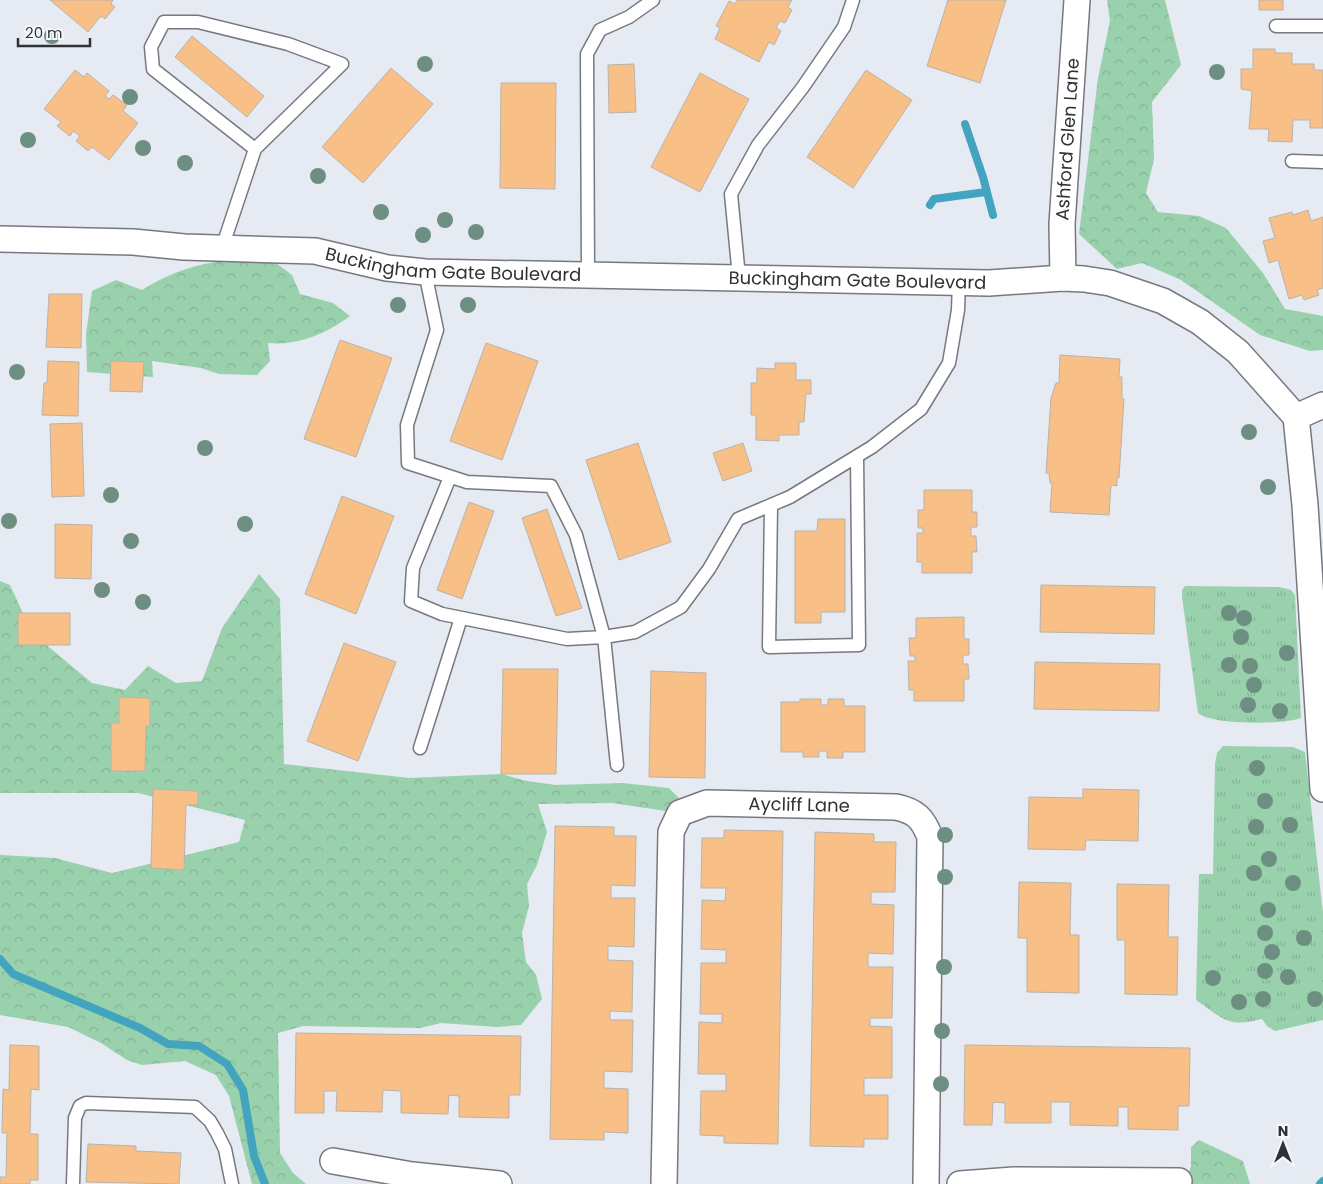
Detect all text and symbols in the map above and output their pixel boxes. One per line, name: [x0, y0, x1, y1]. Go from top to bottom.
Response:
scale bar: [18, 15, 90, 47]
text: 20 m: [25, 22, 63, 43]
street label: Ashford Glen Lane: [1049, 57, 1085, 221]
street label: Buckingham Gate Boulevard: [323, 241, 582, 287]
street label: Buckingham Gate Boulevard: [728, 265, 986, 295]
street label: Aycliff Lane: [748, 791, 850, 818]
north arrow: [1258, 1119, 1308, 1169]
text: N: [1278, 1121, 1288, 1141]

